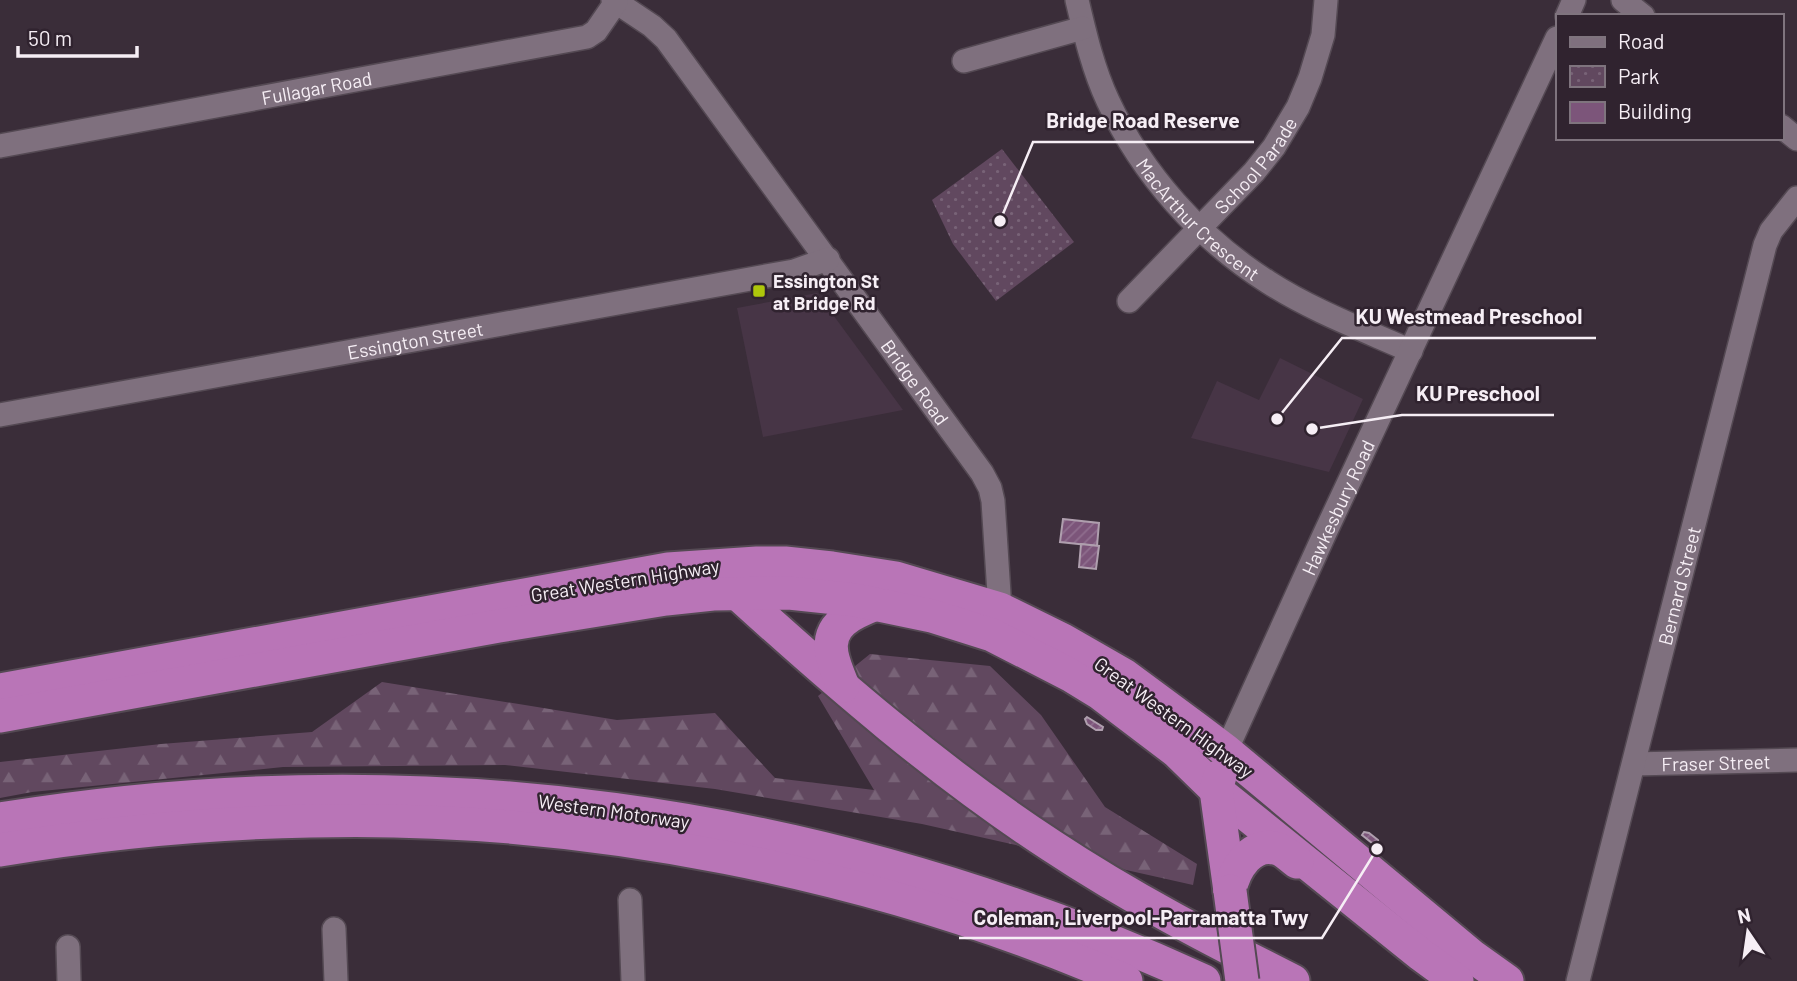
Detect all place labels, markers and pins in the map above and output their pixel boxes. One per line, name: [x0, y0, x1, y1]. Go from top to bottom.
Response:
callout: Bridge Road Reserve: [1033, 100, 1254, 142]
place label: Essington St at Bridge Rd: [773, 269, 879, 314]
marker: Essington St at Bridge Rd: [751, 283, 767, 299]
callout: KU Westmead Preschool: [1342, 296, 1596, 338]
callout: KU Preschool: [1402, 373, 1554, 415]
callout: Coleman, Liverpool-Parramatta Twy: [959, 896, 1322, 938]

